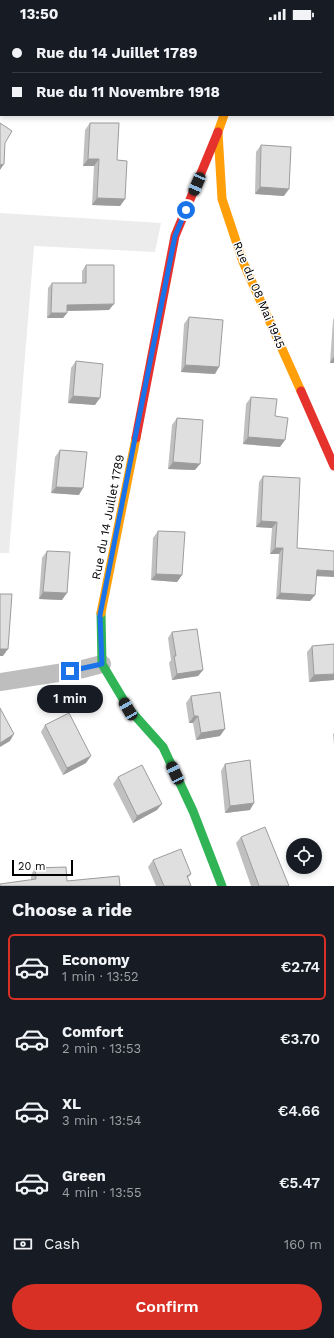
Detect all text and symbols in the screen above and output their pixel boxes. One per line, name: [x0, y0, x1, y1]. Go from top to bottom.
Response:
text: 13:50: [20, 5, 58, 23]
text: Rue du 14 Juillet 1789: [36, 44, 198, 62]
text: Rue du 11 Novembre 1918: [36, 83, 220, 101]
car: [187, 171, 207, 197]
route start: [177, 201, 195, 219]
street label: Rue du 08 Mai 1945: [230, 239, 288, 351]
street label: Rue du 14 Juillet 1789: [89, 453, 127, 581]
route end: [61, 662, 79, 680]
callout: 1 min: [37, 685, 103, 713]
text: 1 min: [53, 691, 87, 706]
car: [117, 696, 139, 722]
car: [164, 760, 186, 786]
map controls: [286, 838, 322, 874]
button: locate: [286, 838, 322, 874]
scale bar: [12, 858, 73, 877]
text: 20 m: [18, 860, 46, 873]
text: Choose a ride: [12, 899, 132, 920]
icon: car: [14, 949, 50, 985]
text: Economy: [62, 951, 129, 969]
text: €2.74: [281, 958, 320, 976]
text: 1 min · 13:52: [62, 969, 139, 984]
icon: car: [14, 1021, 50, 1057]
text: Comfort: [62, 1023, 123, 1041]
text: €3.70: [280, 1030, 320, 1048]
text: 2 min · 13:53: [62, 1041, 141, 1056]
icon: car: [14, 1093, 50, 1129]
text: XL: [62, 1095, 81, 1113]
text: €4.66: [278, 1102, 320, 1120]
text: 3 min · 13:54: [62, 1113, 141, 1128]
icon: car: [14, 1165, 50, 1201]
text: Green: [62, 1167, 106, 1185]
text: €5.47: [279, 1174, 320, 1192]
text: 4 min · 13:55: [62, 1185, 141, 1200]
icon: cash: [12, 1233, 34, 1255]
text: Cash: [44, 1235, 80, 1253]
text: 160 m: [284, 1237, 322, 1252]
button: Confirm: [12, 1284, 322, 1330]

